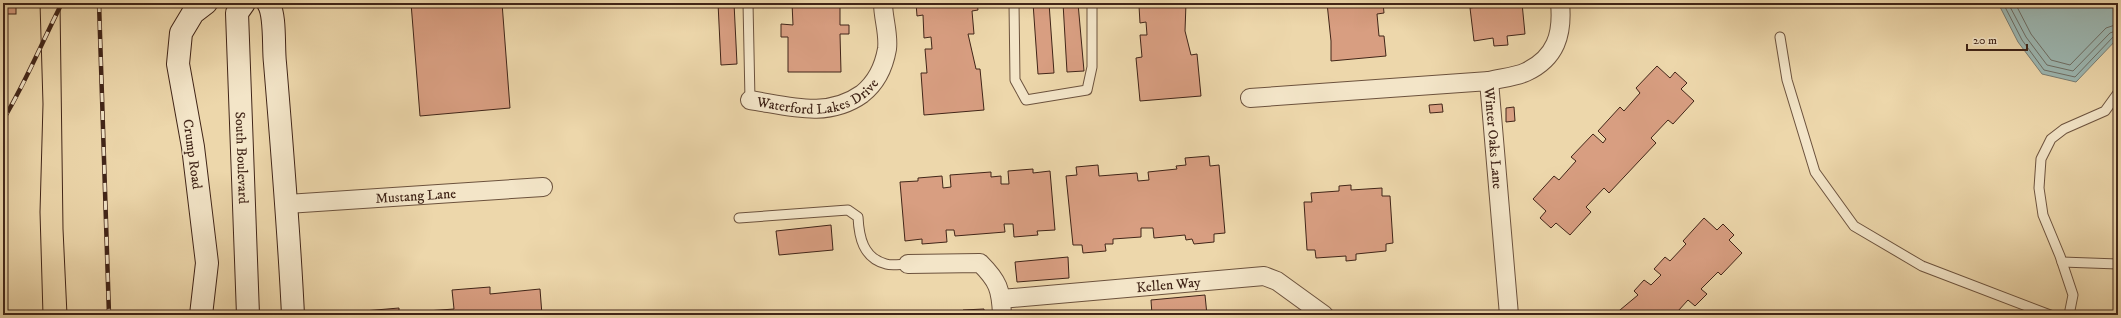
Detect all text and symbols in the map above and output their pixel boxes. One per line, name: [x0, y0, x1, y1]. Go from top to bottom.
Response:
scale bar: [1967, 26, 2027, 52]
text: 20 m: [1973, 33, 1997, 48]
street label: Waterford Lakes Drive: [754, 75, 883, 119]
street label: Winter Oaks Lane: [1480, 86, 1506, 190]
street label: South Boulevard: [231, 111, 252, 204]
street label: Crump Road: [178, 118, 206, 190]
street label: Mustang Lane: [375, 185, 457, 208]
street label: Kellen Way: [1136, 274, 1202, 297]

